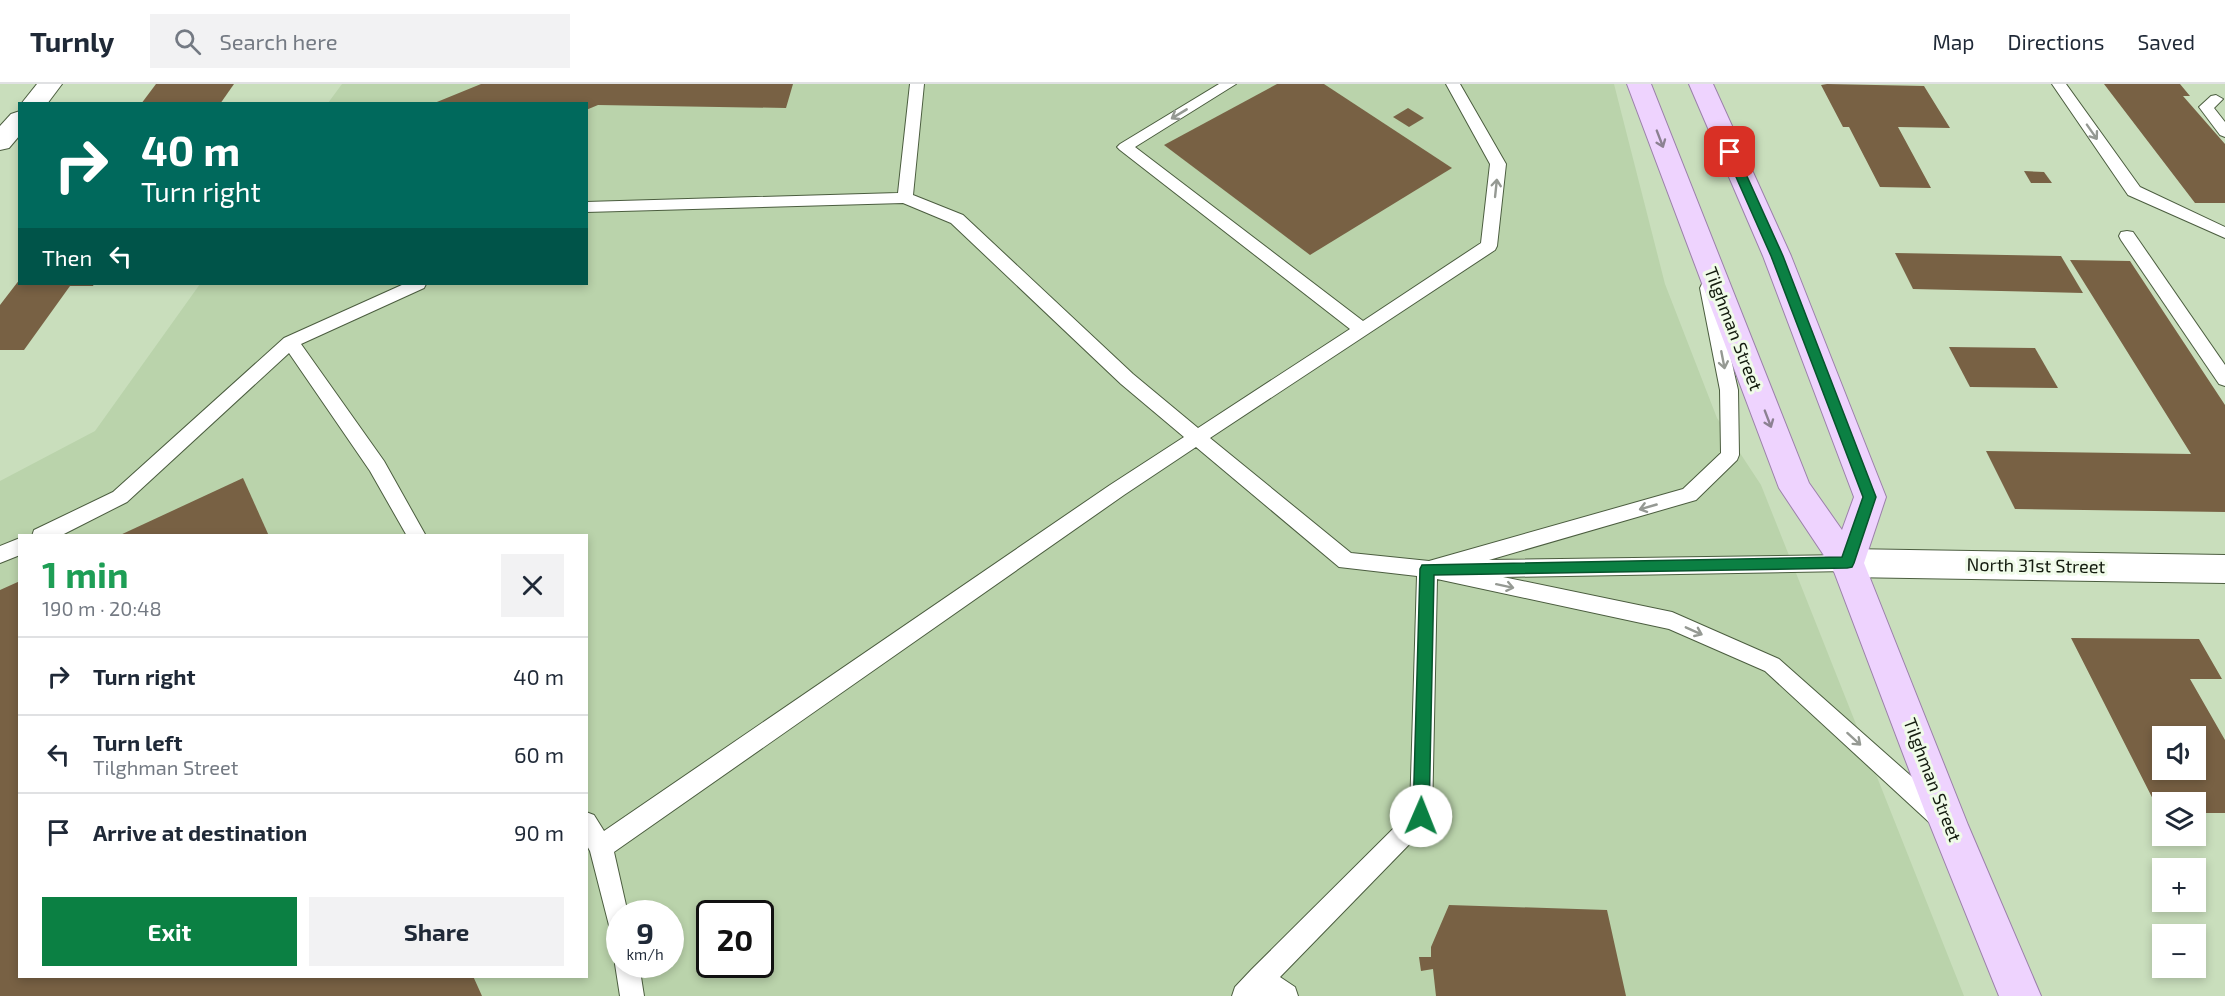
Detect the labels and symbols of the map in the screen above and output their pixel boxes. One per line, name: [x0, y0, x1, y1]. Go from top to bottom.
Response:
one-way arrow: [1171, 109, 1188, 121]
one-way arrow: [2086, 123, 2098, 139]
pin: [1704, 126, 1755, 177]
one-way arrow: [1655, 129, 1666, 148]
one-way arrow: [1490, 178, 1501, 198]
street label: Tilghman Street: [1700, 264, 1768, 394]
one-way arrow: [1718, 350, 1729, 370]
one-way arrow: [1763, 409, 1774, 427]
one-way arrow: [1639, 502, 1658, 513]
street label: North 31st Street: [1967, 553, 2106, 577]
one-way arrow: [1495, 581, 1514, 592]
one-way arrow: [1685, 625, 1703, 637]
street label: Tilghman Street: [1899, 715, 1967, 845]
one-way arrow: [1846, 731, 1861, 745]
position arrow: [1389, 784, 1453, 848]
speed limit sign: 20: [696, 900, 774, 978]

